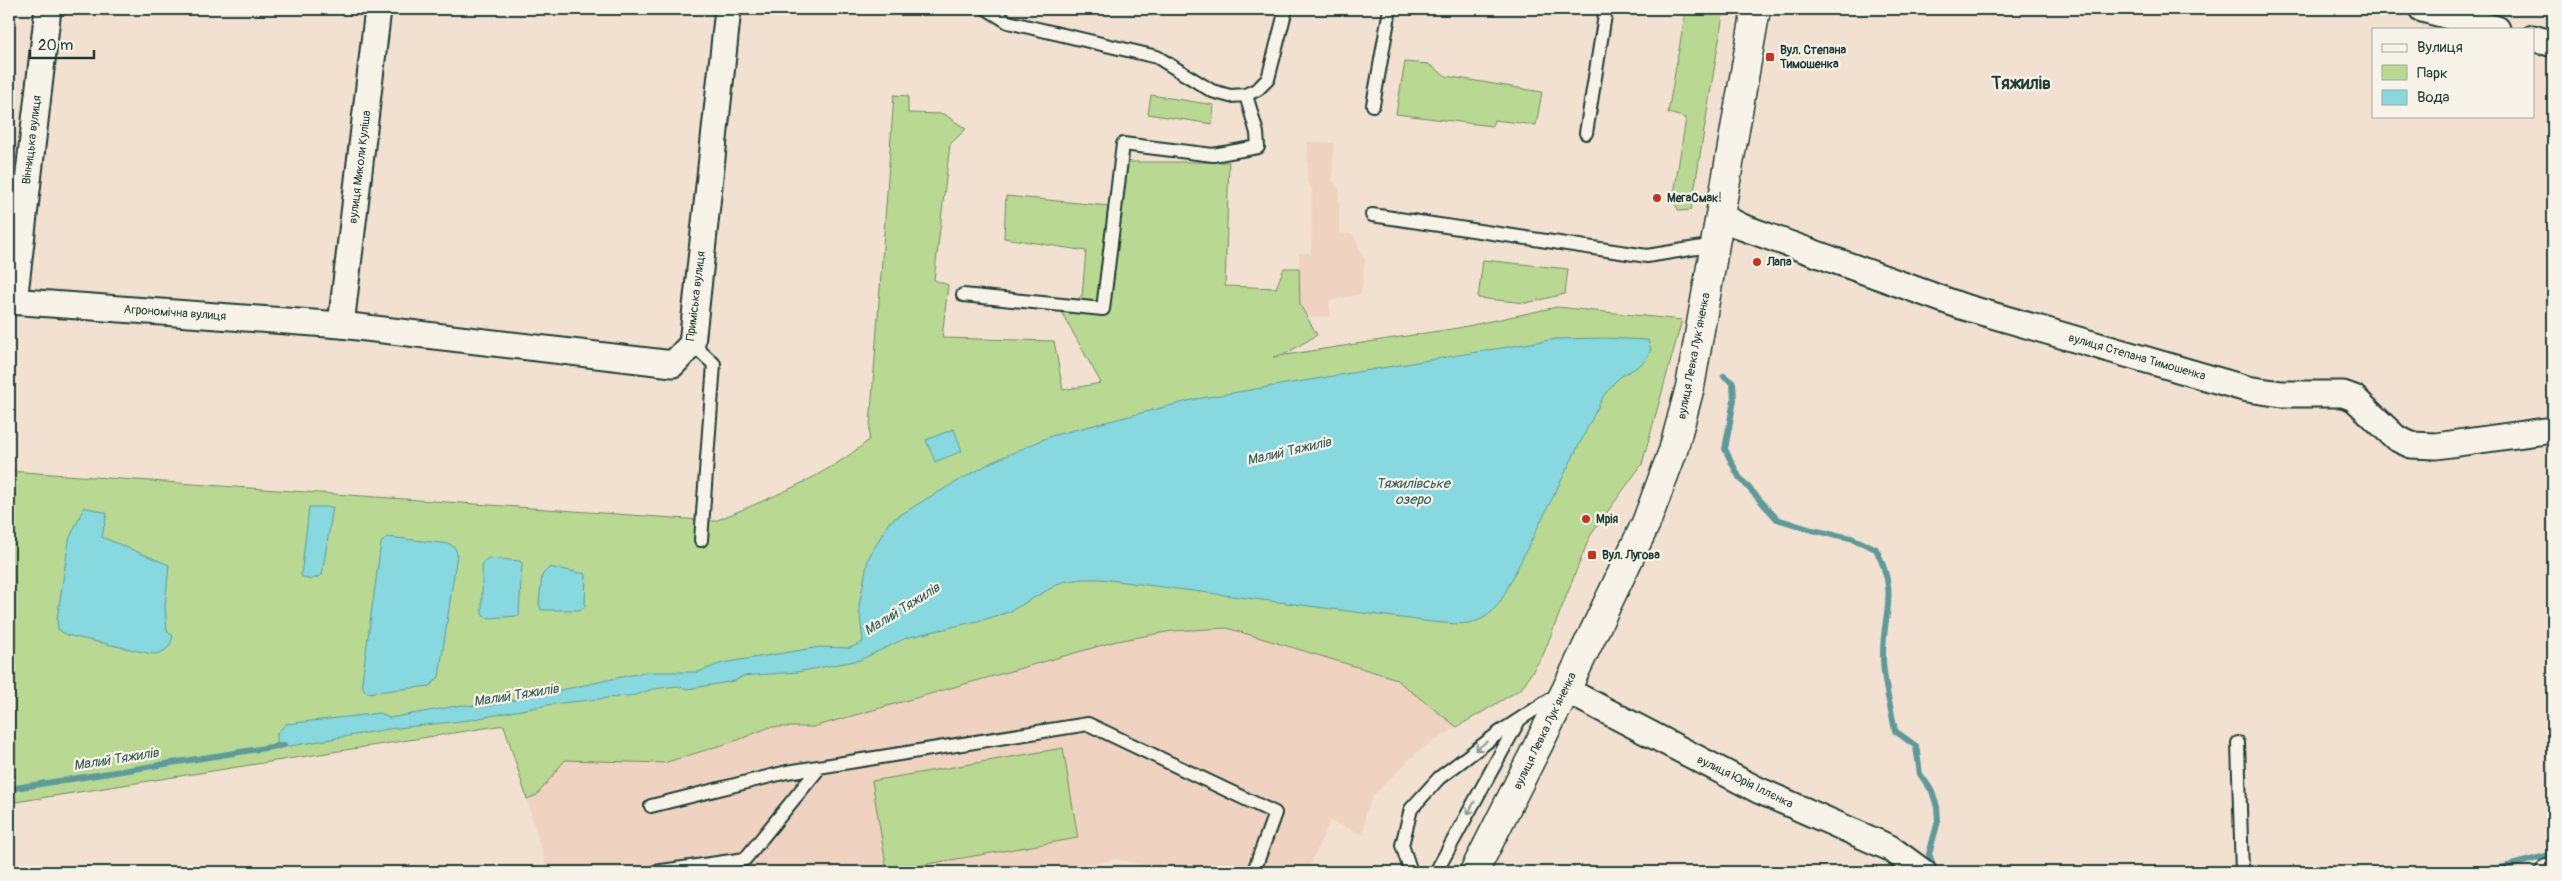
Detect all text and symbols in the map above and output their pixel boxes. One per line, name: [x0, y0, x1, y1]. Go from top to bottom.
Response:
scale bar: [30, 28, 94, 60]
legend: [2372, 28, 2534, 118]
text: 20 m: [38, 36, 73, 55]
text: Вулиця: [2417, 38, 2463, 57]
place label: Вул. Степана Тимошенка: [1779, 43, 1846, 72]
marker: Вул. Степана Тимошенка: [1764, 51, 1776, 63]
text: Парк: [2417, 64, 2448, 83]
district label: Тяжилів: [1990, 72, 2051, 95]
text: Вода: [2417, 88, 2450, 107]
street label: Вінницька вулиця: [19, 94, 45, 185]
street label: вулиця Миколи Куліша: [346, 109, 374, 224]
place label: МегаСмак!: [1667, 191, 1722, 206]
marker: МегаСмак!: [1651, 192, 1663, 204]
street label: Приміська вулиця: [683, 250, 709, 342]
place label: Лапа: [1766, 255, 1792, 270]
marker: Лапа: [1751, 256, 1763, 268]
street label: вулиця Левка Лукʼяненка: [1674, 291, 1714, 420]
street label: Агрономічна вулиця: [123, 302, 227, 324]
street label: вулиця Степана Тимошенка: [2067, 330, 2208, 384]
water label: Малий Тяжилів: [1245, 433, 1334, 469]
water label: Тяжилівське озеро: [1376, 475, 1452, 508]
place label: Мрія: [1596, 512, 1618, 527]
marker: Мрія: [1580, 513, 1592, 525]
place label: Вул. Лугова: [1602, 548, 1660, 563]
marker: Вул. Лугова: [1586, 549, 1598, 561]
water label: Малий Тяжилів: [861, 578, 944, 639]
street label: вулиця Левка Лукʼяненка: [1510, 670, 1580, 792]
water label: Малий Тяжилів: [472, 680, 561, 710]
one-way arrow: [1475, 740, 1488, 751]
water label: Малий Тяжилів: [72, 744, 161, 774]
street label: вулиця Юрія Іллєнка: [1695, 752, 1796, 812]
one-way arrow: [1465, 801, 1475, 815]

